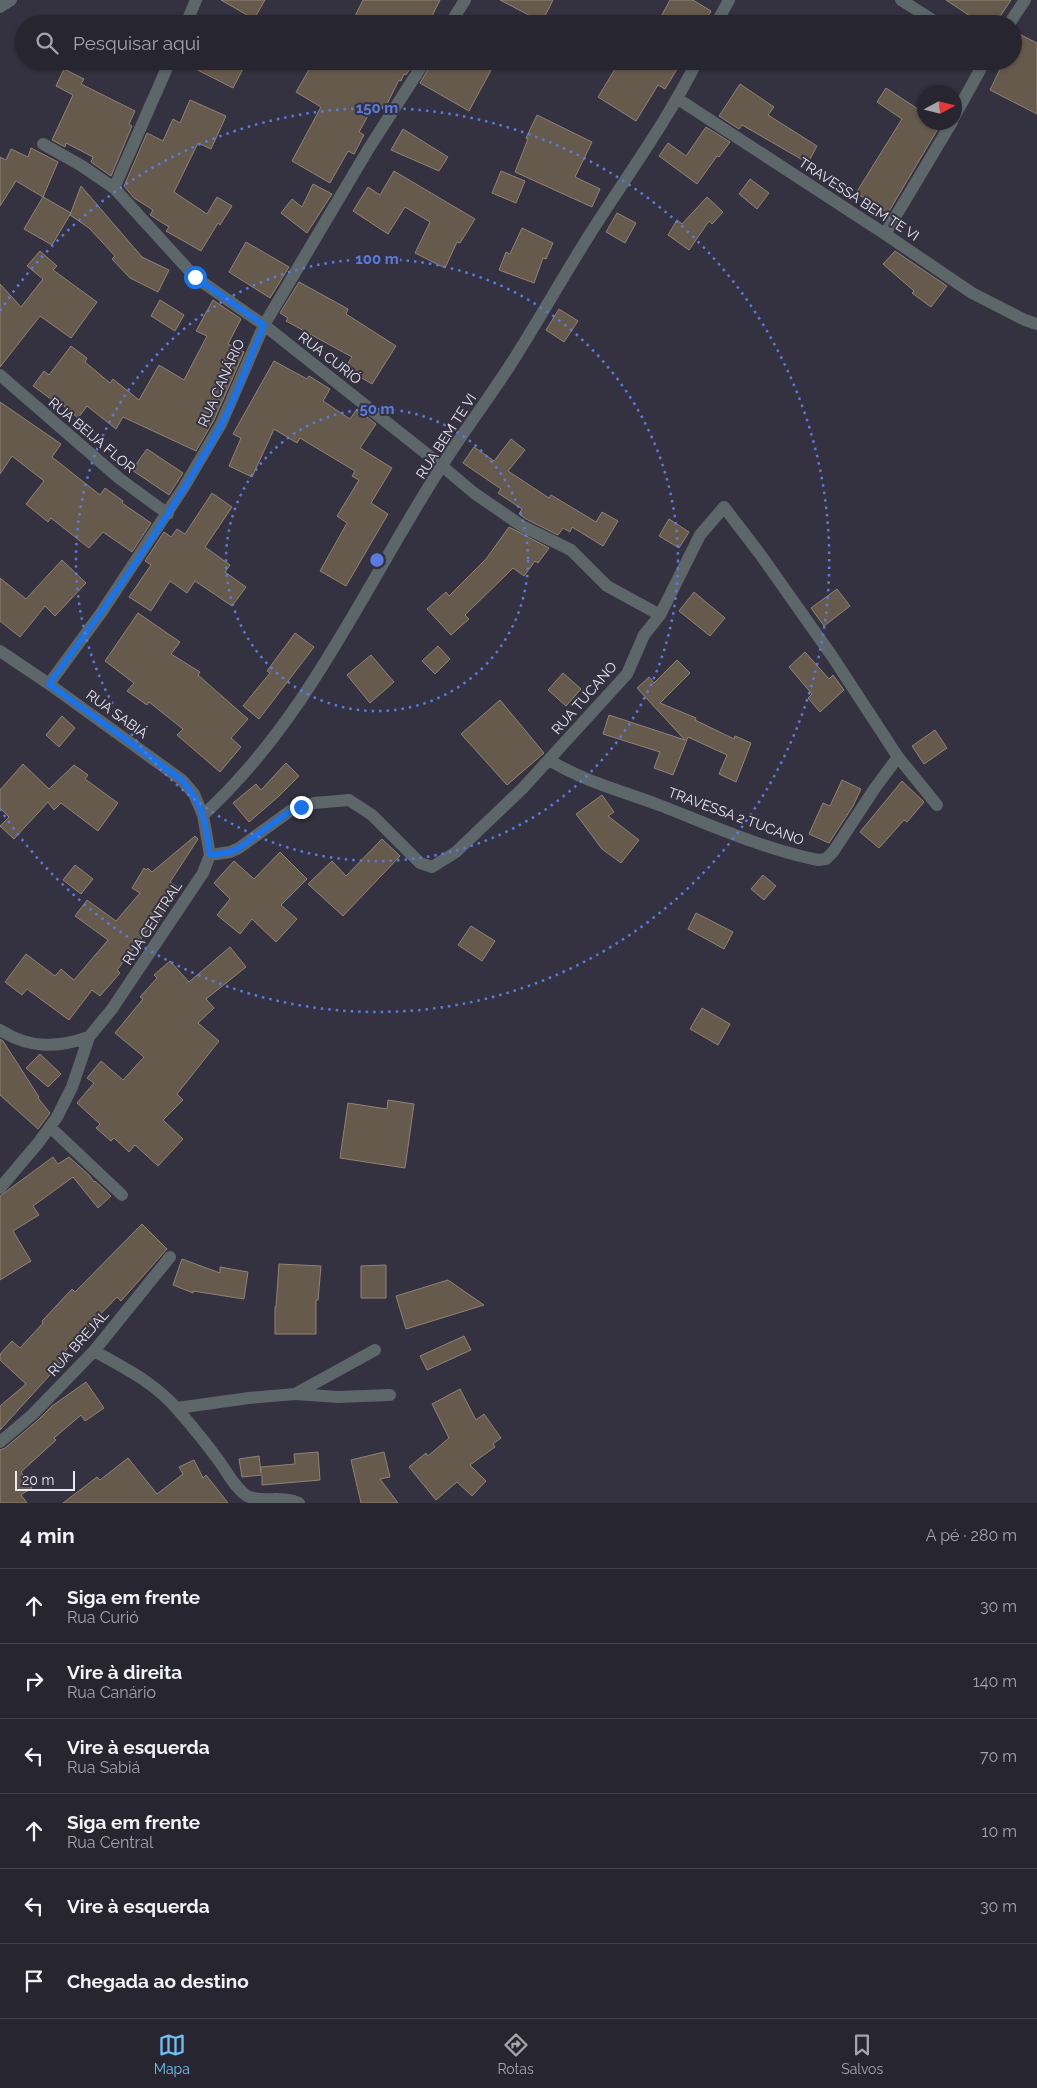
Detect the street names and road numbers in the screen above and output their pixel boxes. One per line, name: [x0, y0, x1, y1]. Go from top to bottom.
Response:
street label: TRAVESSA BEM TE VI: [796, 154, 922, 244]
street label: RUA CURIÓ: [295, 328, 365, 387]
street label: RUA CANÁRIO: [194, 336, 247, 429]
street label: RUA BEM TE VI: [413, 390, 479, 482]
street label: RUA BEIJA FLOR: [45, 394, 139, 476]
street label: RUA TUCANO: [548, 658, 620, 738]
street label: RUA SABIÁ: [83, 686, 152, 742]
street label: TRAVESSA 2 TUCANO: [666, 784, 806, 848]
street label: RUA CENTRAL: [119, 878, 185, 968]
street label: RUA BREJAL: [44, 1307, 112, 1379]

